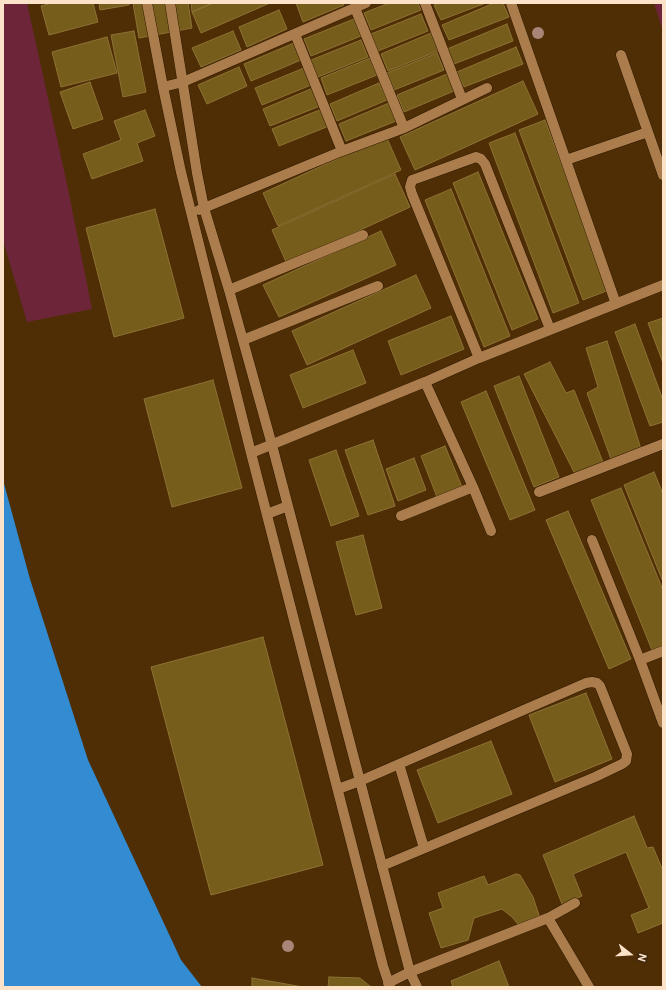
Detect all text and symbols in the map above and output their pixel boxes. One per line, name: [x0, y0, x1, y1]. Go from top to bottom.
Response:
north arrow: [610, 934, 650, 974]
text: N: [634, 952, 649, 963]

